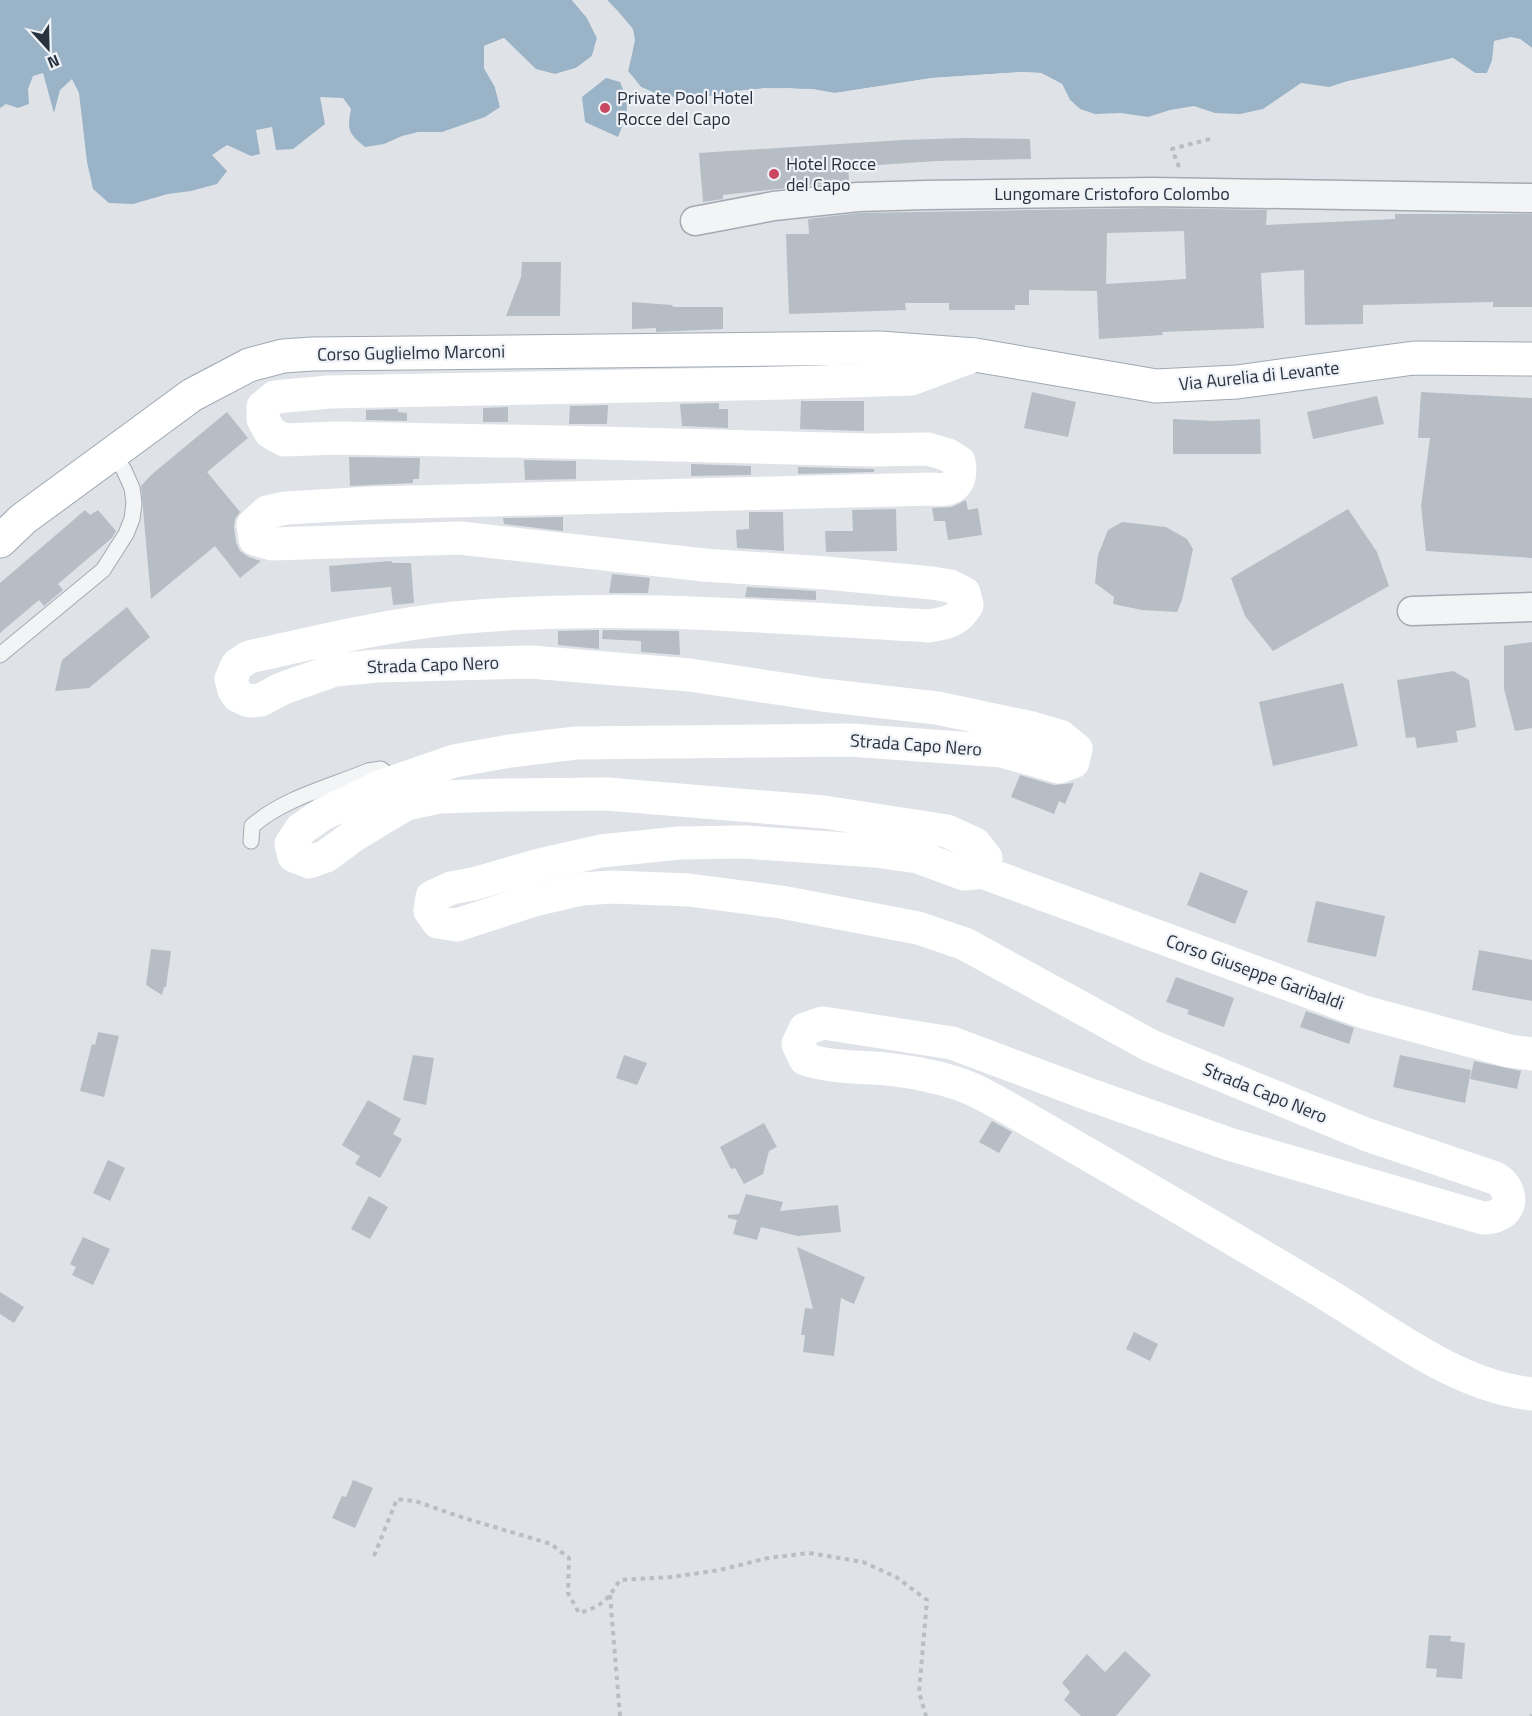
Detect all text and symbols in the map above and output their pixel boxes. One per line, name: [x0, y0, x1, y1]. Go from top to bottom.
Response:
north arrow: [18, 18, 78, 78]
text: N: [44, 49, 63, 75]
place label: Private Pool Hotel Rocce del Capo: [617, 84, 754, 132]
marker: Private Pool Hotel Rocce del Capo: [598, 101, 612, 115]
place label: Hotel Rocce del Capo: [786, 150, 876, 198]
marker: Hotel Rocce del Capo: [767, 167, 781, 181]
street label: Lungomare Cristoforo Colombo: [994, 180, 1230, 207]
street label: Corso Guglielmo Marconi: [317, 337, 505, 368]
street label: Via Aurelia di Levante: [1177, 354, 1341, 397]
street label: Strada Capo Nero: [366, 649, 499, 680]
street label: Strada Capo Nero: [849, 726, 983, 763]
street label: Corso Giuseppe Garibaldi: [1162, 927, 1348, 1016]
street label: Strada Capo Nero: [1199, 1055, 1332, 1130]

